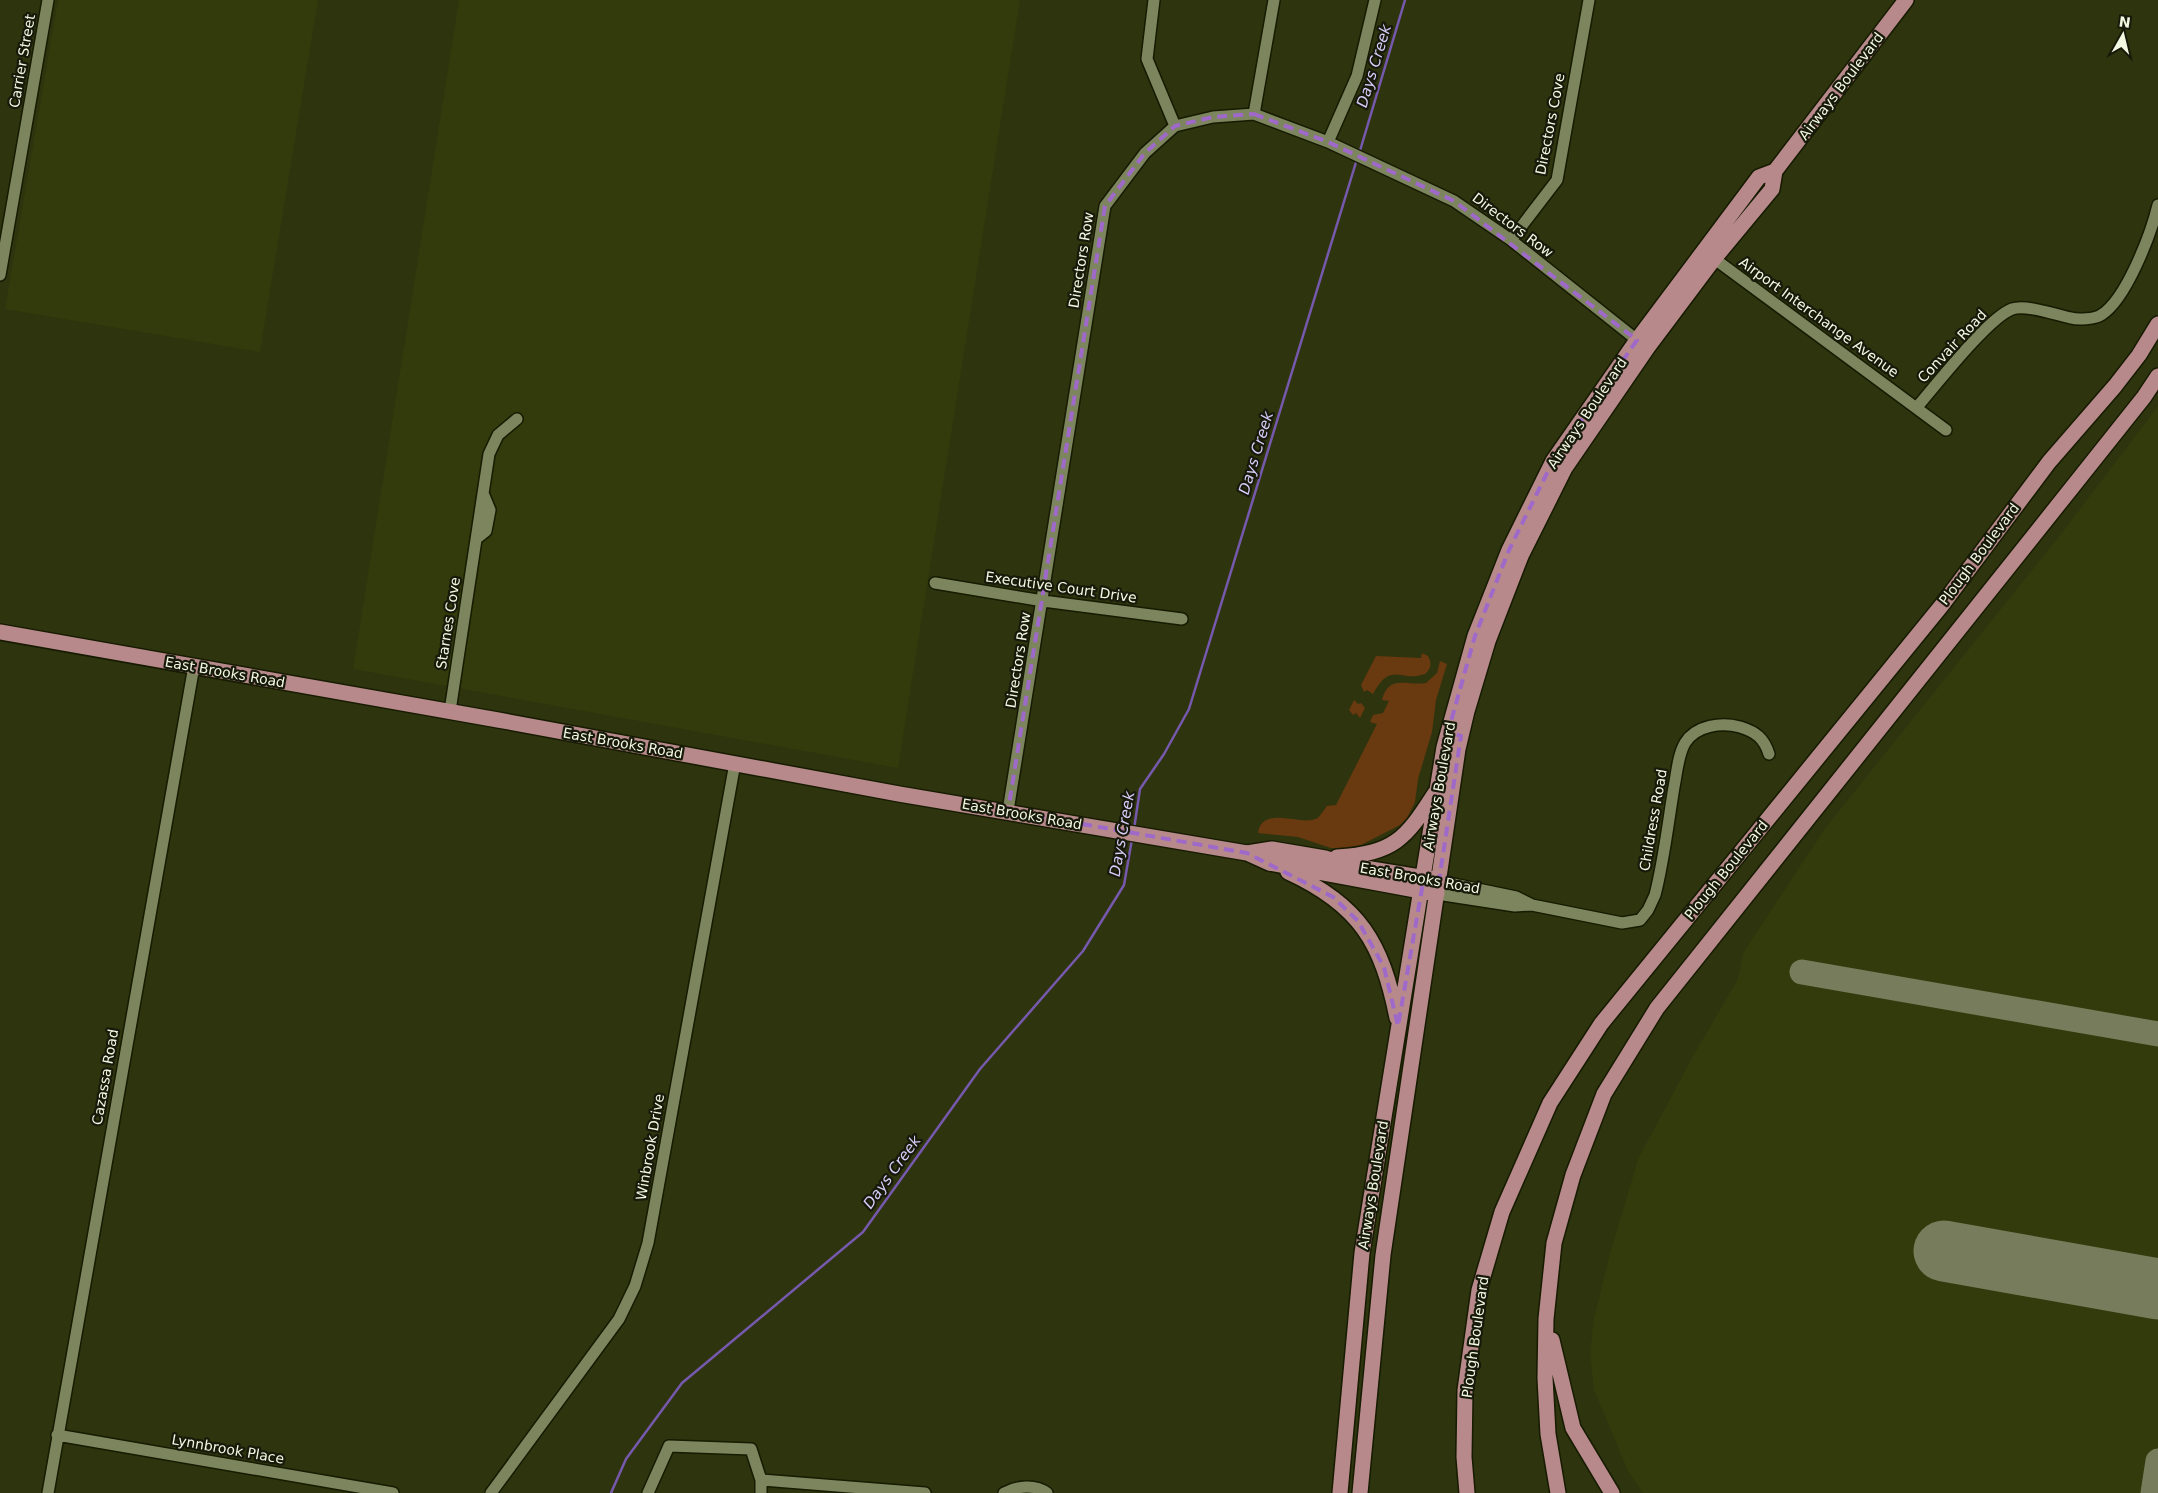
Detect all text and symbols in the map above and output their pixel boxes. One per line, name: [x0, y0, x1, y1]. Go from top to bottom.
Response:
north arrow: [2098, 10, 2148, 60]
street label: Carrier Street: [6, 12, 38, 109]
text: N: [2118, 13, 2132, 31]
water label: Days Creek: [1353, 21, 1396, 110]
street label: Airways Boulevard: [1795, 29, 1887, 143]
street label: Directors Cove: [1532, 72, 1568, 176]
street label: Directors Row: [1469, 189, 1557, 261]
street label: Directors Row: [1066, 211, 1096, 309]
street label: Airport Interchange Avenue: [1736, 254, 1902, 380]
street label: Convair Road: [1914, 306, 1990, 386]
street label: Airways Boulevard: [1544, 355, 1630, 471]
water label: Days Creek: [1235, 408, 1278, 497]
street label: Plough Boulevard: [1936, 500, 2022, 608]
street label: Executive Court Drive: [984, 568, 1138, 606]
street label: Starnes Cove: [433, 576, 463, 670]
street label: Directors Row: [1003, 611, 1033, 709]
street label: East Brooks Road: [164, 654, 286, 690]
street label: Airways Boulevard: [1420, 721, 1458, 851]
street label: East Brooks Road: [562, 725, 684, 761]
street label: Childress Road: [1636, 768, 1670, 872]
water label: Days Creek: [1106, 789, 1139, 878]
street label: East Brooks Road: [961, 796, 1083, 832]
street label: Plough Boulevard: [1681, 817, 1771, 923]
street label: East Brooks Road: [1359, 860, 1481, 896]
street label: Cazassa Road: [89, 1028, 121, 1126]
street label: Winbrook Drive: [633, 1093, 667, 1201]
street label: Airways Boulevard: [1355, 1120, 1391, 1250]
water label: Days Creek: [859, 1131, 925, 1212]
street label: Plough Boulevard: [1459, 1275, 1491, 1399]
street label: Lynnbrook Place: [171, 1431, 285, 1467]

